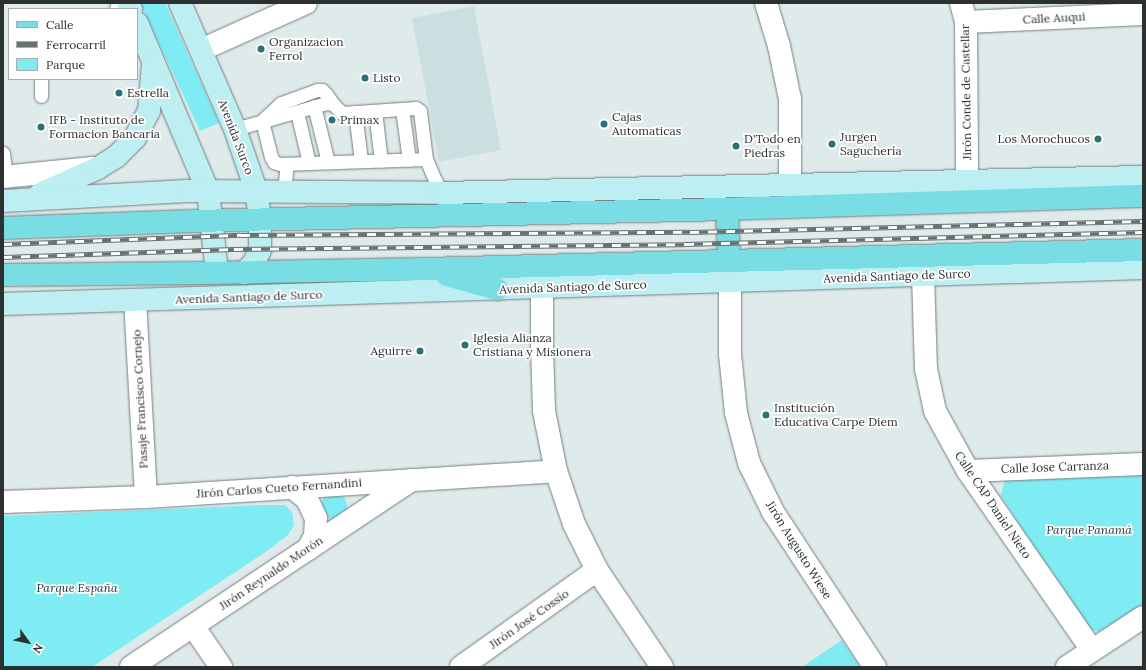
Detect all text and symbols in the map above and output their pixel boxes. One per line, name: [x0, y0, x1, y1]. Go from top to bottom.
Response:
legend: [8, 8, 138, 80]
street label: Calle Auqui: [1022, 9, 1086, 27]
text: Calle: [46, 17, 74, 32]
street label: Jirón Conde de Castellar: [958, 24, 974, 160]
place label: Organizacion Ferrol: [269, 35, 344, 63]
text: Ferrocarril: [46, 37, 106, 52]
marker: Organizacion Ferrol: [256, 44, 266, 54]
text: Parque: [46, 57, 85, 72]
place label: Listo: [373, 71, 401, 85]
marker: Listo: [360, 73, 370, 83]
place label: Estrella: [127, 86, 169, 100]
marker: Estrella: [114, 88, 124, 98]
street label: Avenida Surco: [215, 97, 257, 177]
place label: Cajas Automaticas: [612, 110, 681, 138]
place label: IFB - Instituto de Formacion Bancaria: [49, 113, 160, 141]
place label: Primax: [340, 113, 379, 127]
marker: Primax: [327, 115, 337, 125]
marker: Cajas Automaticas: [599, 119, 609, 129]
marker: IFB - Instituto de Formacion Bancaria: [36, 122, 46, 132]
place label: Jurgen Saguchería: [840, 130, 902, 158]
place label: D'Todo en Piedras: [744, 132, 801, 160]
place label: Los Morochucos: [998, 132, 1090, 146]
marker: Los Morochucos: [1093, 134, 1103, 144]
marker: Jurgen Saguchería: [827, 139, 837, 149]
marker: D'Todo en Piedras: [731, 141, 741, 151]
street label: Avenida Santiago de Surco: [823, 266, 971, 286]
street label: Avenida Santiago de Surco: [499, 277, 647, 297]
street label: Avenida Santiago de Surco: [175, 287, 323, 307]
street label: Pasaje Francisco Cornejo: [129, 329, 151, 469]
place label: Iglesia Alianza Cristiana y Misionera: [473, 331, 591, 359]
marker: Iglesia Alianza Cristiana y Misionera: [460, 340, 470, 350]
place label: Aguirre: [371, 344, 412, 358]
marker: Aguirre: [415, 346, 425, 356]
place label: Institución Educativa Carpe Diem: [774, 401, 898, 429]
marker: Institución Educativa Carpe Diem: [761, 410, 771, 420]
street label: Calle CAP Daniel Nieto: [952, 449, 1034, 561]
street label: Calle Jose Carranza: [1001, 458, 1109, 476]
street label: Jirón Carlos Cueto Fernandini: [196, 475, 362, 501]
street label: Jirón Augusto Wiese: [763, 498, 835, 602]
park label: Parque Panamá: [1046, 523, 1132, 537]
street label: Jirón Reynaldo Morón: [216, 533, 326, 613]
park label: Parque España: [36, 581, 118, 595]
street label: Jirón José Cossío: [486, 586, 572, 652]
north arrow: [8, 622, 48, 662]
text: N: [30, 641, 46, 656]

